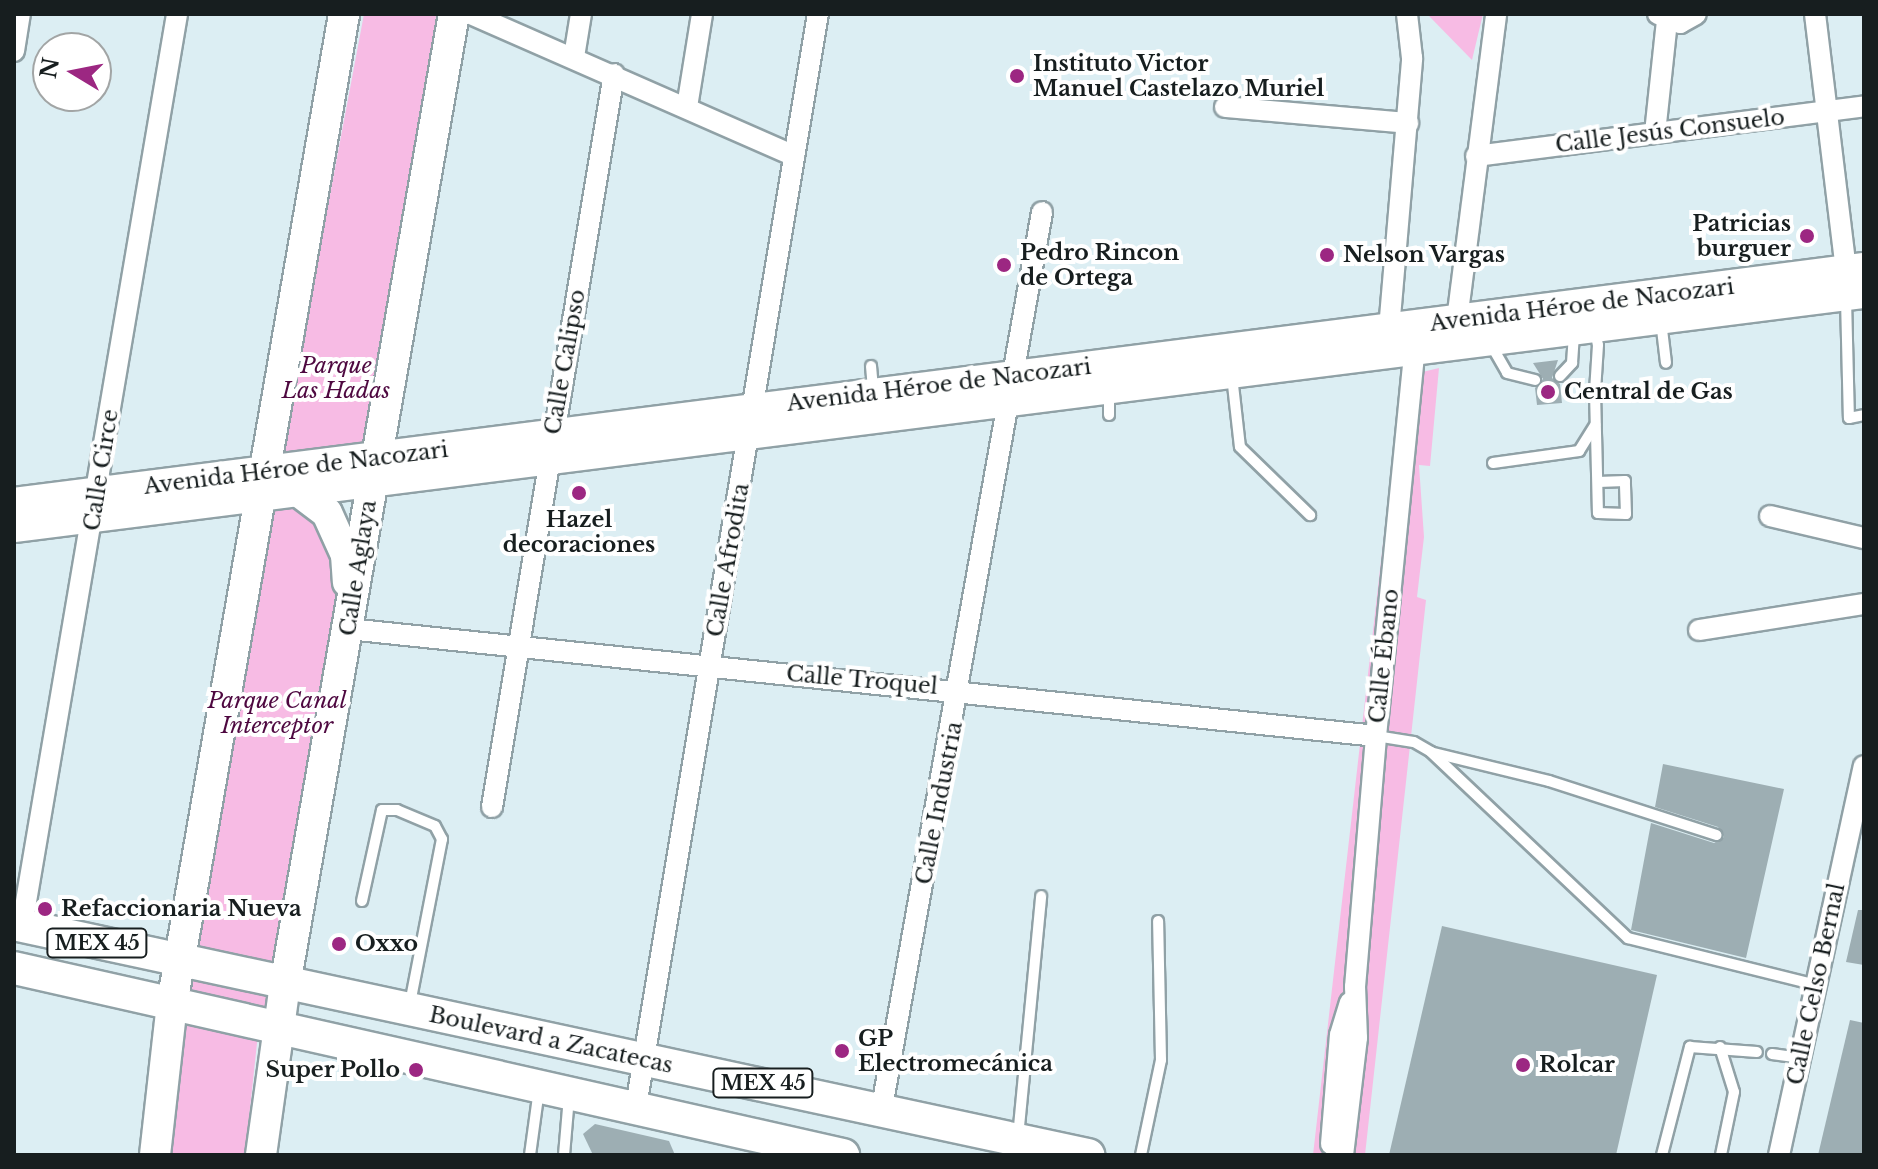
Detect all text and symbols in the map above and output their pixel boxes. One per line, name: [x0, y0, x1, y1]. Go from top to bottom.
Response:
north arrow: [32, 32, 112, 112]
place label: Instituto Victor Manuel Castelazo Muriel: [1033, 50, 1324, 102]
text: N: [35, 56, 65, 81]
marker: Instituto Victor Manuel Castelazo Muriel: [1008, 67, 1026, 85]
street label: Calle Jesús Consuelo: [1554, 104, 1786, 158]
place label: Patricias burguer: [1692, 210, 1791, 262]
marker: Patricias burguer: [1798, 227, 1816, 245]
place label: Pedro Rincon de Ortega: [1020, 239, 1179, 290]
place label: Nelson Vargas: [1343, 242, 1506, 268]
marker: Nelson Vargas: [1318, 246, 1336, 264]
marker: Pedro Rincon de Ortega: [995, 256, 1013, 274]
street label: Avenida Héroe de Nacozari: [1428, 273, 1736, 337]
street label: Calle Calipso: [539, 287, 591, 437]
park label: Parque Las Hadas: [282, 352, 390, 404]
street label: Avenida Héroe de Nacozari: [785, 353, 1093, 417]
place label: Central de Gas: [1564, 379, 1733, 405]
marker: Central de Gas: [1539, 383, 1557, 401]
street label: Calle Circe: [78, 407, 124, 533]
street label: Avenida Héroe de Nacozari: [142, 436, 450, 500]
street label: Calle Afrodita: [701, 481, 755, 639]
marker: Hazel decoraciones: [570, 484, 588, 502]
street label: Calle Aglaya: [334, 498, 382, 638]
place label: Hazel decoraciones: [503, 506, 655, 558]
street label: Calle Ébano: [1364, 587, 1404, 725]
street label: Calle Troquel: [785, 660, 939, 700]
park label: Parque Canal Interceptor: [207, 687, 347, 738]
street label: Calle Industria: [910, 719, 968, 887]
street label: Calle Celso Bernal: [1782, 881, 1850, 1087]
place label: Refaccionaria Nueva: [61, 896, 302, 922]
marker: Refaccionaria Nueva: [36, 900, 54, 918]
road number: MEX 45: [45, 927, 149, 959]
place label: Oxxo: [355, 931, 418, 957]
marker: Oxxo: [330, 935, 348, 953]
street label: Boulevard a Zacatecas: [427, 1001, 675, 1079]
place label: GP Electromecánica: [858, 1025, 1053, 1076]
marker: GP Electromecánica: [833, 1042, 851, 1060]
place label: Rolcar: [1539, 1052, 1615, 1078]
marker: Rolcar: [1514, 1056, 1532, 1074]
place label: Super Pollo: [265, 1057, 400, 1083]
marker: Super Pollo: [407, 1061, 425, 1079]
road number: MEX 45: [711, 1067, 815, 1099]

